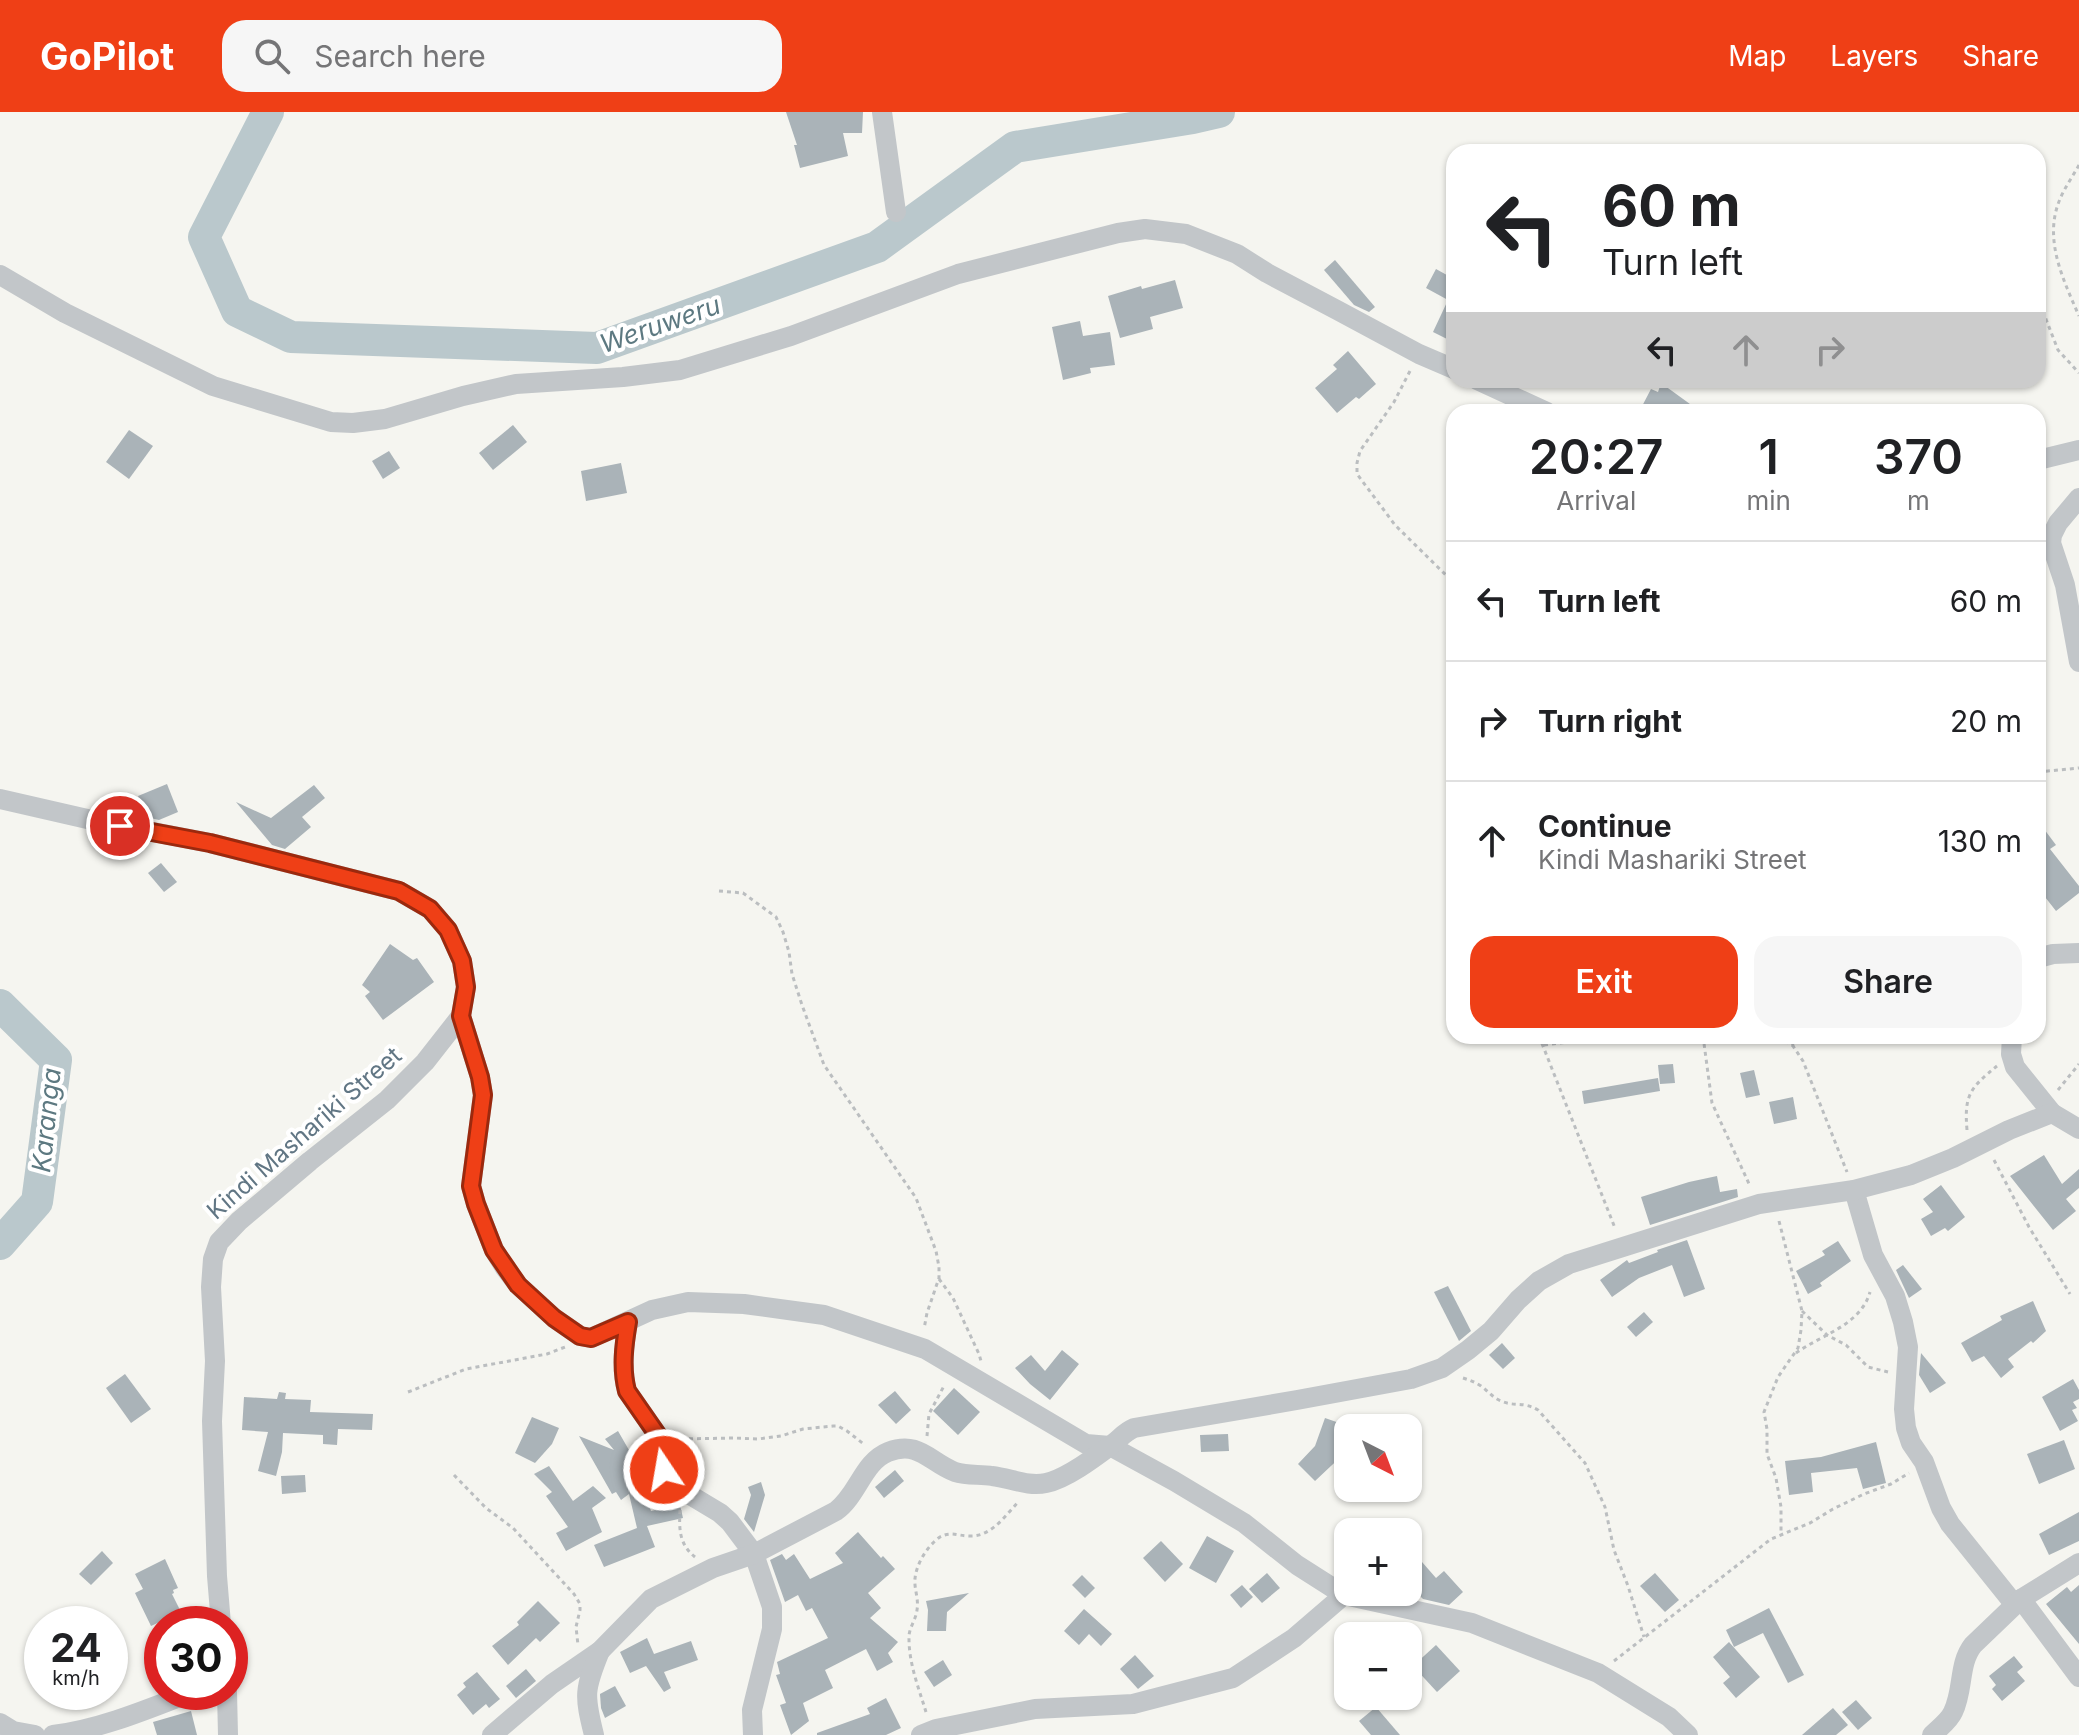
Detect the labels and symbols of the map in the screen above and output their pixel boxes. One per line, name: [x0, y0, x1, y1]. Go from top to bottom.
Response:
water label: Weruweru: [596, 289, 724, 359]
pin: [86, 792, 154, 860]
street label: Kindi Mashariki Street: [201, 1041, 407, 1225]
water label: Karanga: [25, 1066, 67, 1174]
north arrow: [1334, 1414, 1422, 1502]
position arrow: [622, 1428, 706, 1512]
speed limit sign: 30: [144, 1606, 248, 1710]

